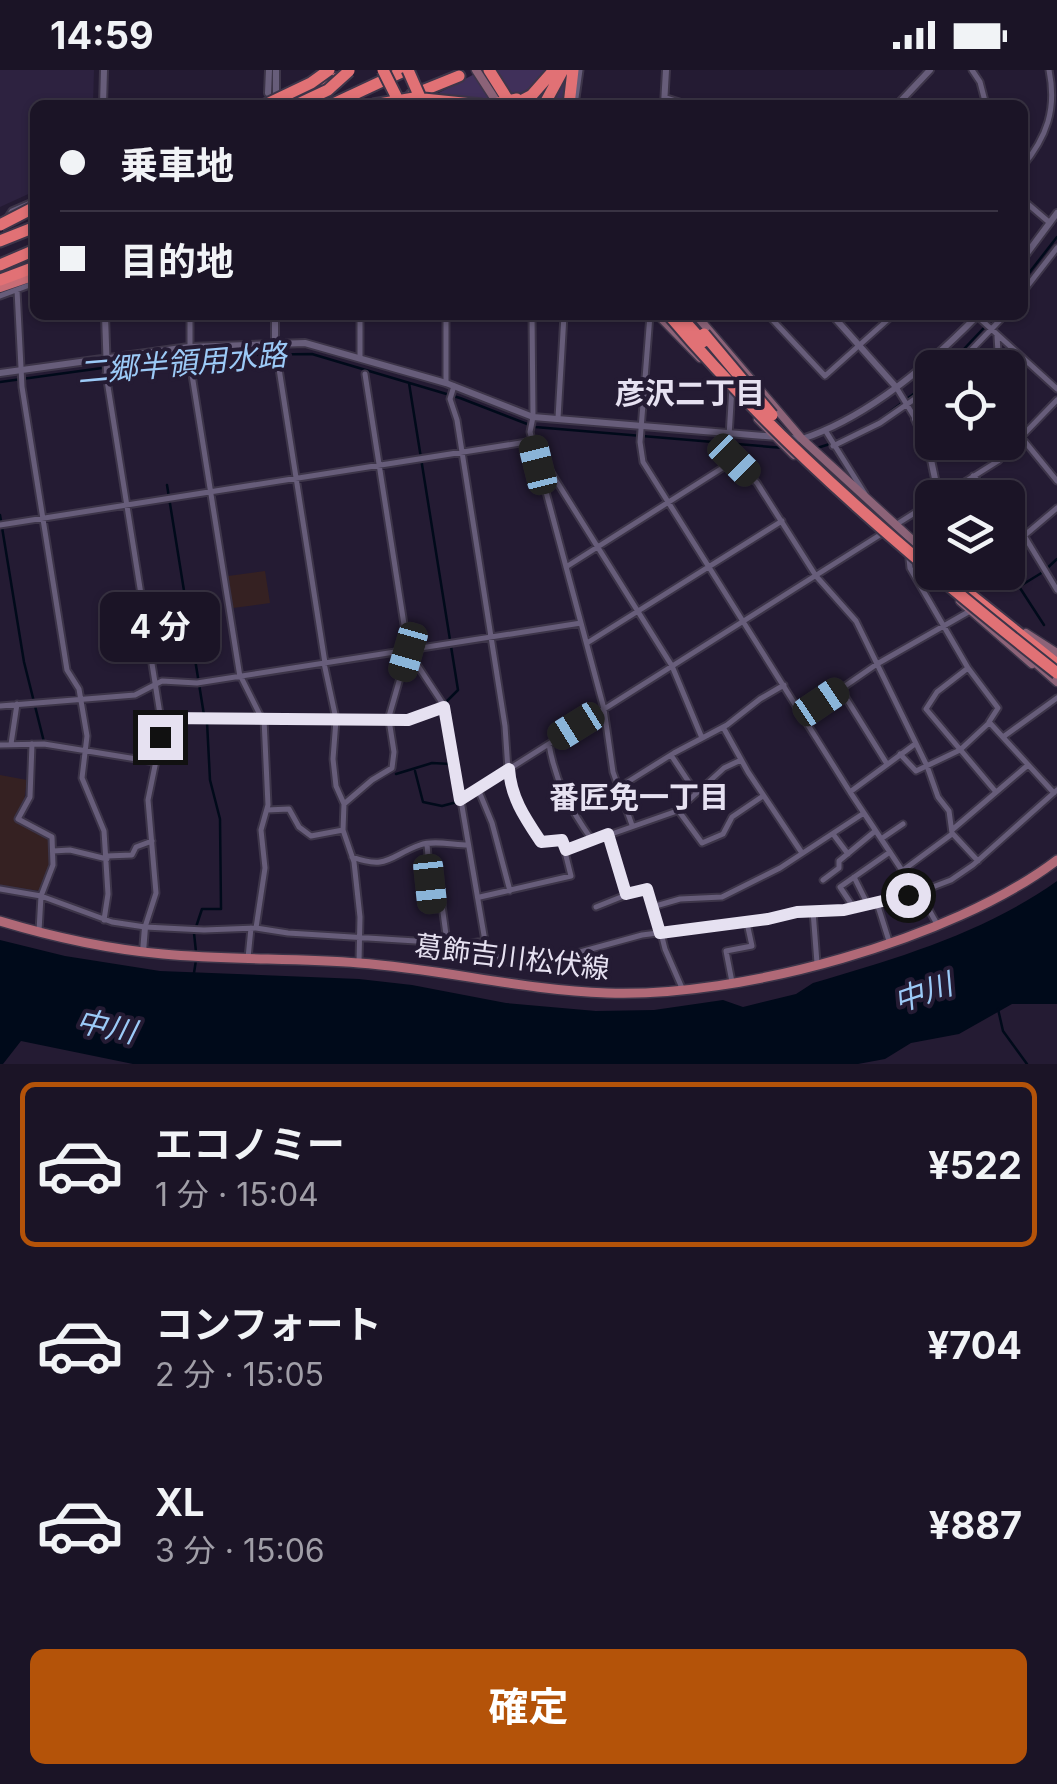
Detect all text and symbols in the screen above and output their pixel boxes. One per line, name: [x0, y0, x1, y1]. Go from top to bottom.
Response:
text: 14:59: [50, 12, 154, 58]
text: 乗車地: [120, 142, 234, 188]
text: 目的地: [120, 238, 234, 284]
water label: 二郷半領用水路: [76, 336, 291, 390]
map controls: [915, 350, 1025, 590]
button: locate: [915, 350, 1025, 460]
district label: 彦沢二丁目: [615, 375, 765, 411]
car: [702, 428, 766, 492]
car: [516, 432, 560, 498]
button: layers: [915, 480, 1025, 590]
callout: 4 分: [100, 592, 220, 662]
text: 4 分: [129, 607, 191, 646]
car: [385, 619, 431, 685]
car: [788, 673, 854, 731]
car: [543, 697, 609, 755]
route end: [138, 715, 183, 760]
district label: 番匠免一丁目: [549, 779, 729, 815]
car: [412, 853, 448, 915]
route start: [886, 873, 931, 918]
street label: 葛飾吉川松伏線: [413, 928, 611, 986]
water label: 中川: [888, 964, 960, 1019]
water label: 中川: [73, 1002, 142, 1050]
icon: car: [35, 1120, 125, 1210]
text: エコノミー: [155, 1121, 345, 1167]
text: ¥522: [928, 1142, 1022, 1188]
text: 1 分 · 15:04: [155, 1175, 319, 1214]
icon: car: [35, 1300, 125, 1390]
text: コンフォート: [155, 1301, 382, 1347]
text: ¥704: [928, 1322, 1022, 1368]
text: 2 分 · 15:05: [155, 1355, 324, 1394]
text: XL: [155, 1479, 205, 1525]
icon: car: [35, 1480, 125, 1570]
text: ¥887: [929, 1502, 1022, 1548]
text: 3 分 · 15:06: [155, 1531, 325, 1570]
button: 確定: [30, 1649, 1027, 1764]

